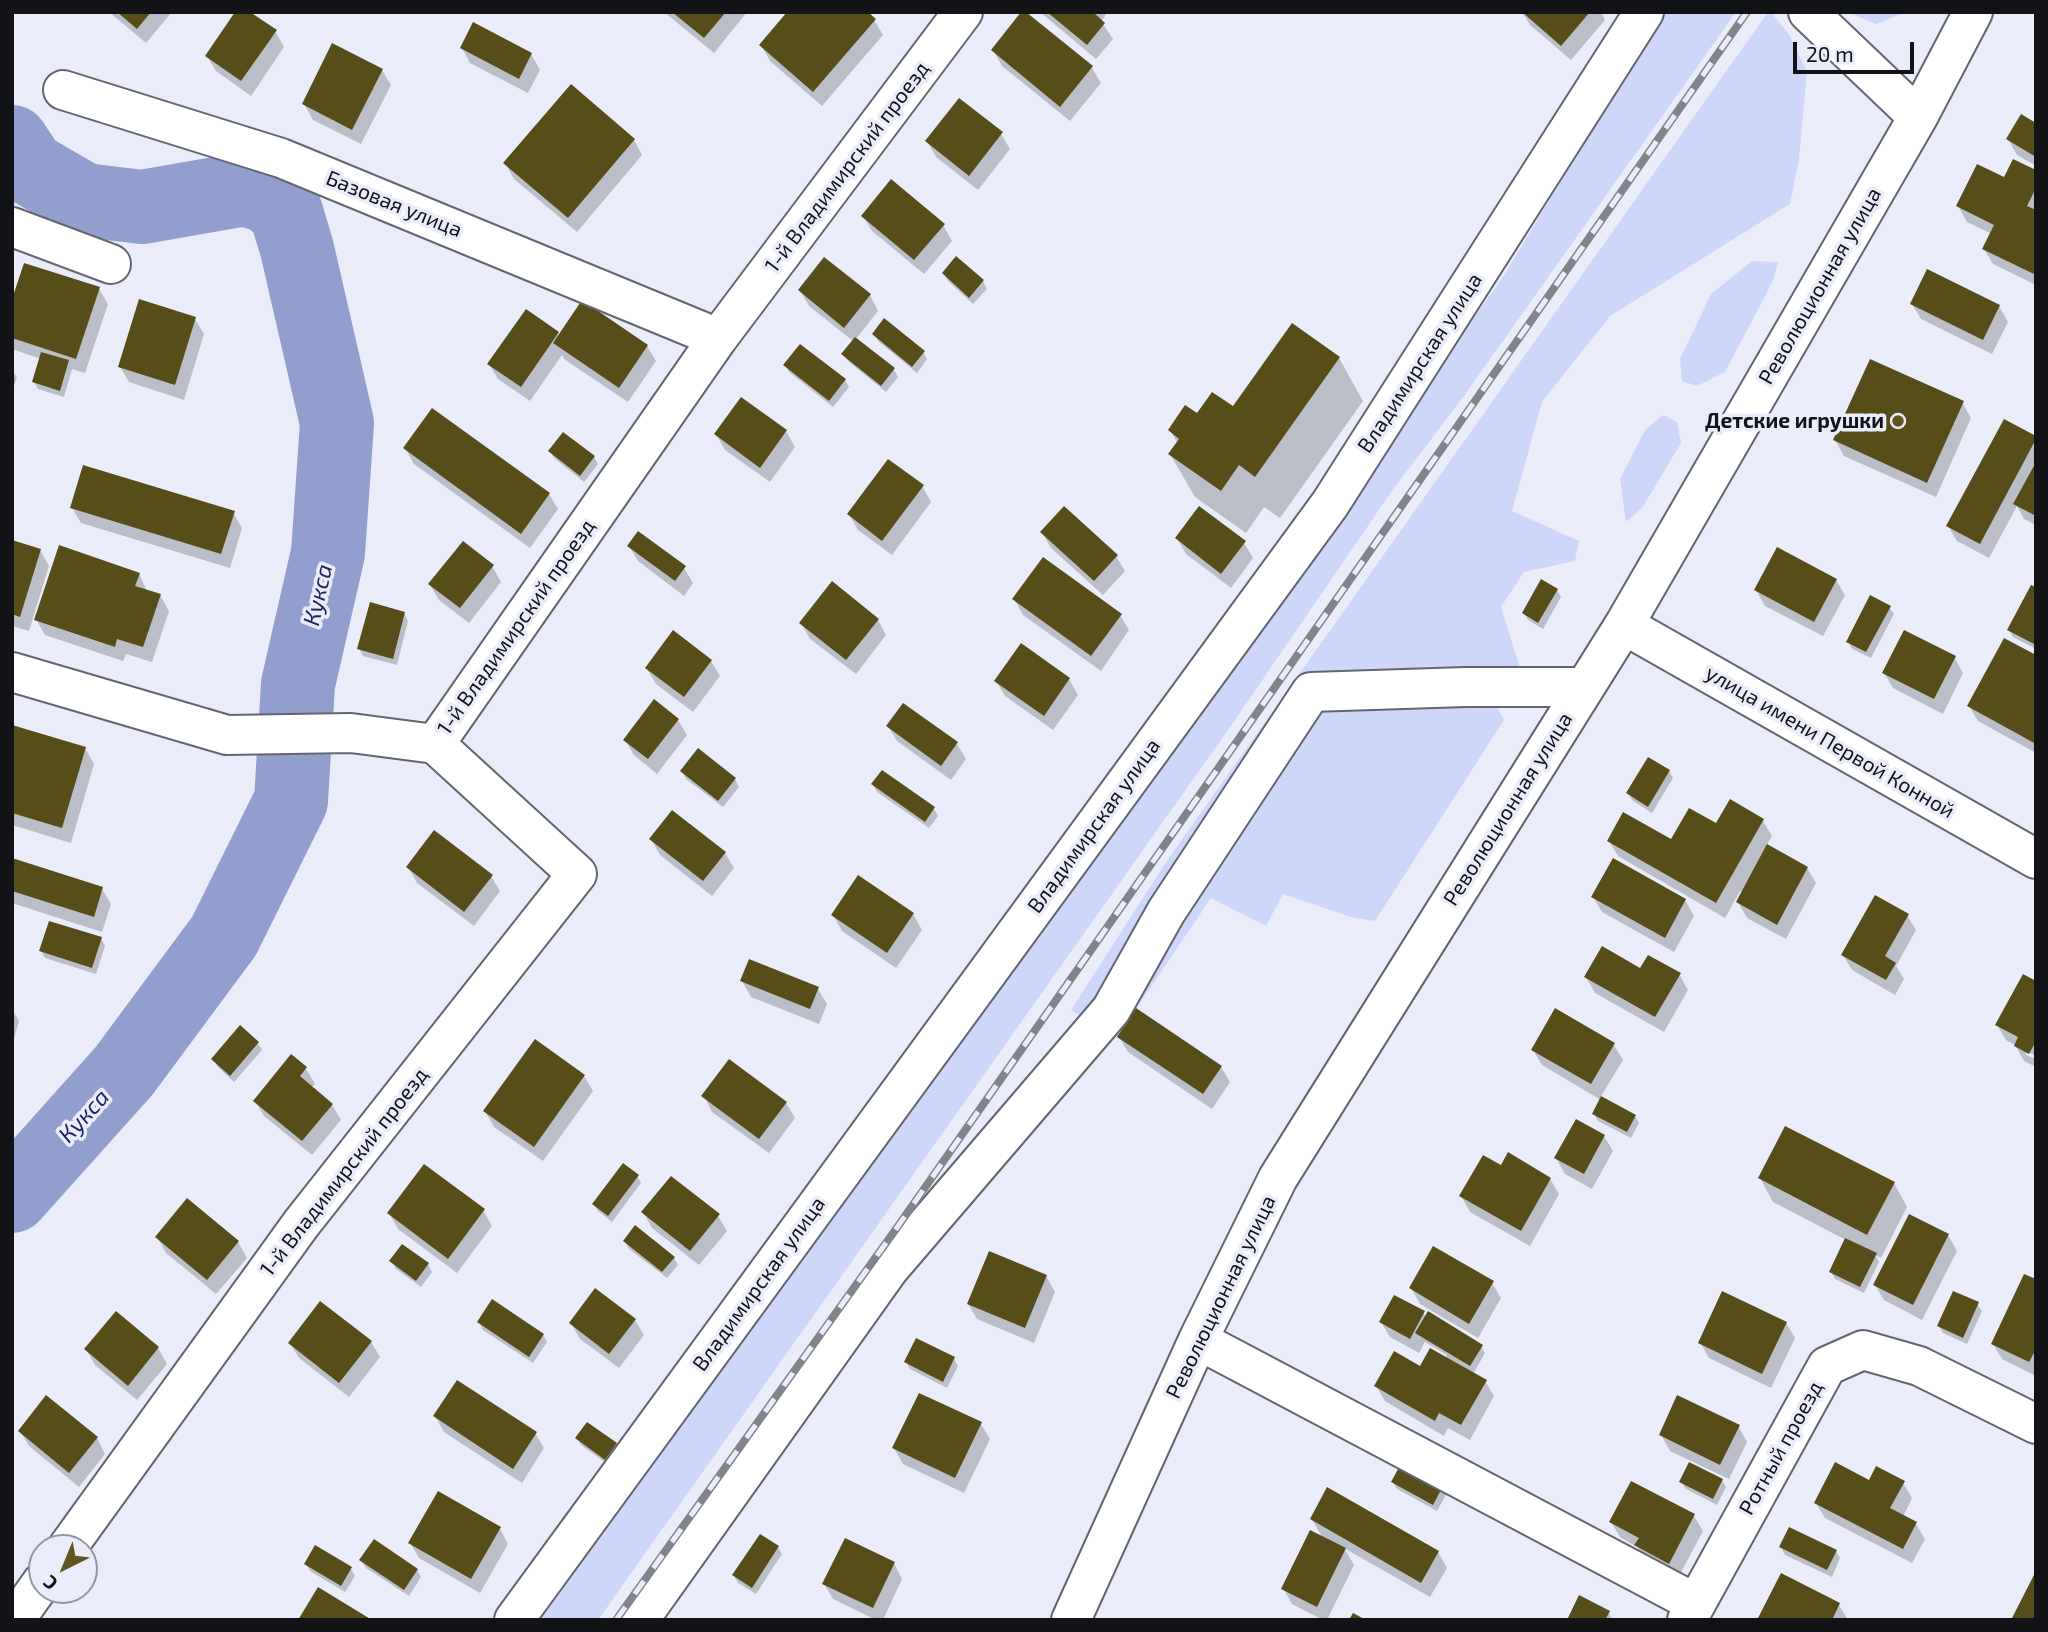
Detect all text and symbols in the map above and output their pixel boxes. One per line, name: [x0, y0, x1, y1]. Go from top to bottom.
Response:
scale bar: [1796, 28, 1917, 72]
text: 20 m: [1806, 41, 1854, 66]
street label: 1-й Владимирский проезд: [759, 57, 935, 277]
street label: Базовая улица: [322, 165, 466, 243]
street label: Революционная улица: [1753, 183, 1887, 389]
street label: Владимирская улица: [1352, 268, 1488, 458]
place label: Детские игрушки: [1705, 408, 1884, 434]
marker: Детские игрушки: [1890, 413, 1906, 429]
street label: 1-й Владимирский проезд: [432, 514, 600, 740]
water label: Кукса: [298, 561, 338, 629]
street label: улица имени Первой Конной: [1701, 660, 1959, 824]
street label: Революционная улица: [1438, 708, 1578, 910]
street label: Владимирская улица: [1022, 734, 1166, 918]
street label: 1-й Владимирский проезд: [255, 1063, 433, 1281]
water label: Кукса: [53, 1084, 115, 1148]
street label: Революционная улица: [1161, 1191, 1281, 1403]
street label: Владимирская улица: [687, 1192, 831, 1376]
street label: Ротный проезд: [1734, 1377, 1828, 1519]
north arrow: [28, 1534, 98, 1604]
text: С: [38, 1571, 62, 1595]

